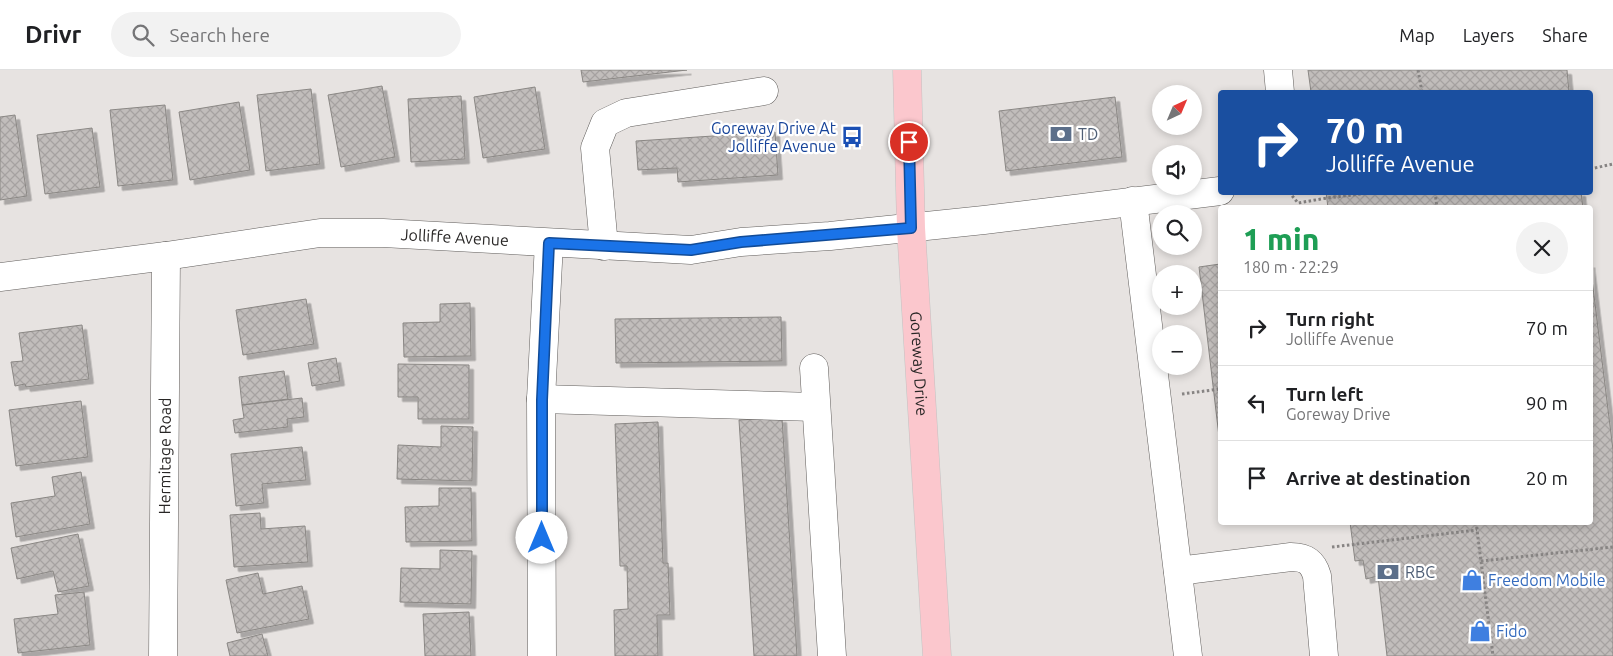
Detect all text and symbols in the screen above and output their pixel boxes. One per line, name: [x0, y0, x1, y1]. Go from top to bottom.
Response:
search box: [111, 12, 461, 57]
text: Drivr: [25, 21, 81, 48]
icon: search: [129, 21, 157, 49]
text: Search here: [169, 24, 270, 46]
text: Map: [1399, 25, 1435, 45]
text: Layers: [1463, 25, 1514, 45]
text: Share: [1542, 25, 1588, 45]
north arrow: [1152, 85, 1202, 135]
map controls: [1152, 85, 1202, 375]
icon: right: [1243, 110, 1308, 175]
text: 70 m: [1326, 110, 1404, 150]
place label: Goreway Drive At Jolliffe Avenue: [711, 119, 837, 155]
pin: [888, 121, 930, 163]
bank icon: TD: [1048, 121, 1074, 147]
bus stop icon: Goreway Drive At Jolliffe Avenue: [839, 124, 865, 150]
place label: TD: [1078, 125, 1098, 143]
icon: arrive: [895, 128, 923, 156]
button: sound: [1152, 145, 1202, 195]
text: Jolliffe Avenue: [1326, 151, 1475, 176]
button: search: [1152, 205, 1202, 255]
text: 1 min: [1243, 222, 1319, 256]
button: close: [1516, 222, 1568, 274]
street label: Jolliffe Avenue: [400, 225, 509, 249]
text: 180 m · 22:29: [1243, 258, 1339, 276]
button: +: [1152, 265, 1202, 315]
text: Turn right: [1286, 308, 1374, 330]
street label: Goreway Drive: [907, 311, 931, 417]
icon: right: [1243, 314, 1271, 342]
text: 70 m: [1526, 317, 1568, 339]
button: −: [1152, 325, 1202, 375]
text: Jolliffe Avenue: [1286, 330, 1394, 348]
text: Turn left: [1286, 383, 1364, 405]
icon: left: [1243, 389, 1271, 417]
text: 90 m: [1526, 392, 1568, 414]
street label: Hermitage Road: [155, 397, 174, 515]
text: Goreway Drive: [1286, 405, 1391, 423]
icon: arrive: [1243, 464, 1271, 492]
text: Arrive at destination: [1286, 467, 1471, 489]
text: 20 m: [1526, 467, 1568, 489]
position arrow: [515, 511, 567, 563]
bank icon: RBC: [1375, 559, 1401, 585]
place label: RBC: [1405, 563, 1435, 581]
shop icon: Freedom Mobile: [1459, 567, 1485, 593]
place label: Freedom Mobile: [1488, 571, 1606, 589]
shop icon: Fido: [1467, 618, 1493, 644]
place label: Fido: [1496, 622, 1527, 640]

